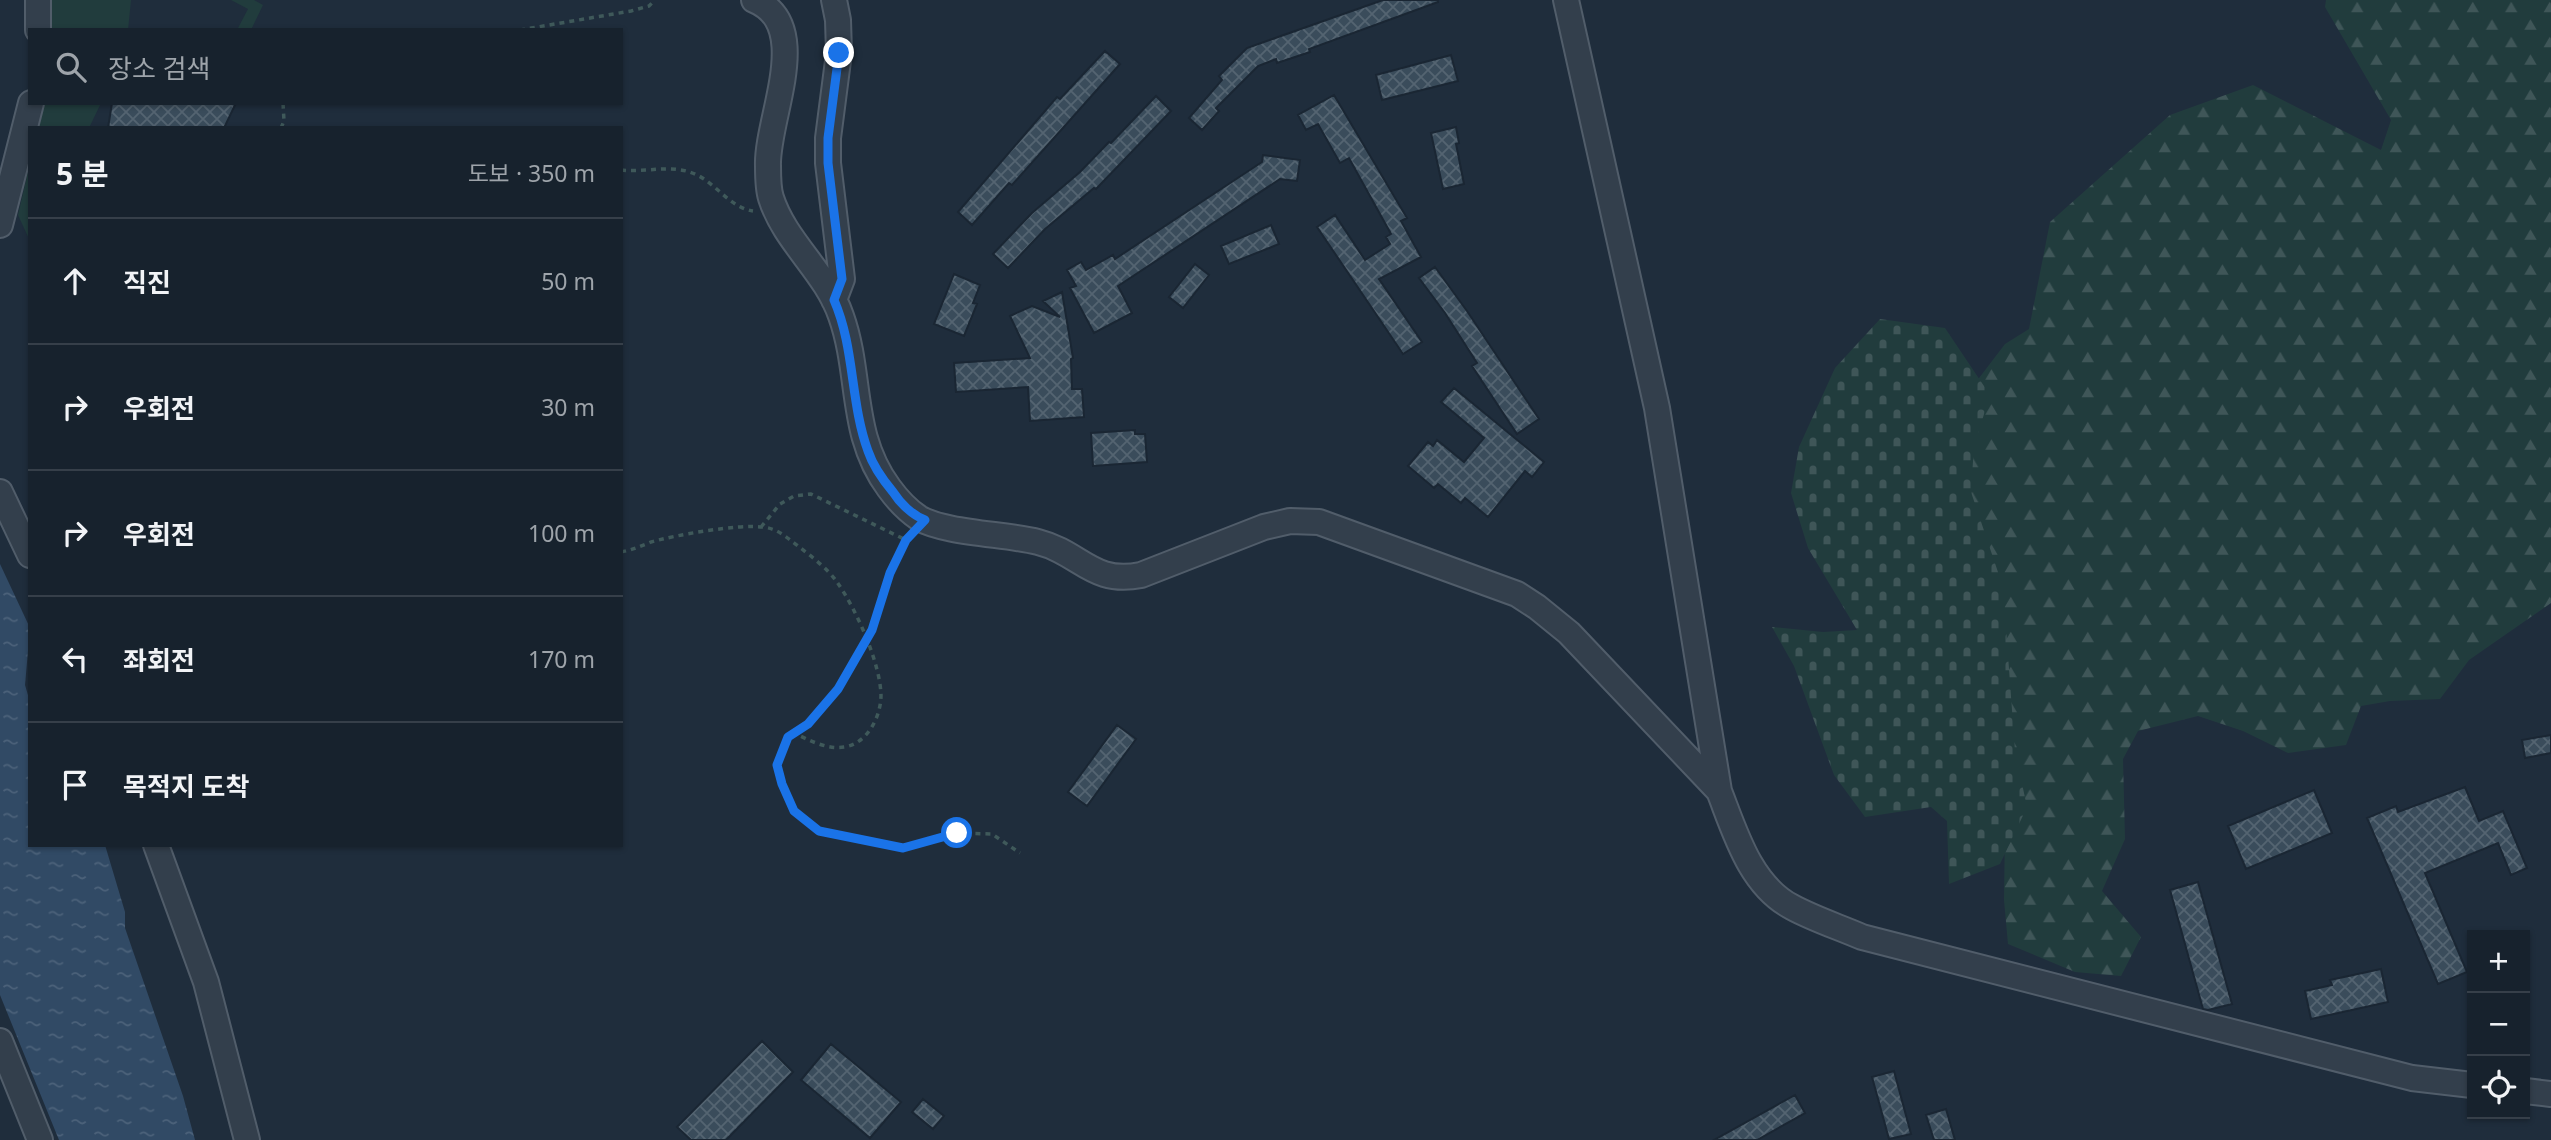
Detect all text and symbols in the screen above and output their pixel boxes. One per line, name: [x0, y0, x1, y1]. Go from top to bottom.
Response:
search box: [28, 28, 623, 105]
route end: [823, 37, 854, 68]
icon: search: [52, 48, 90, 86]
text: 장소 검색: [108, 50, 210, 86]
text: 5 분: [56, 153, 109, 194]
text: 도보 · 350 m: [468, 157, 595, 189]
icon: ahead: [56, 262, 94, 300]
text: 직진: [123, 264, 171, 300]
text: 50 m: [541, 265, 595, 297]
icon: right: [56, 388, 94, 426]
text: 우회전: [123, 390, 195, 426]
text: 30 m: [541, 391, 595, 423]
icon: right: [56, 514, 94, 552]
text: 우회전: [123, 516, 195, 552]
text: 100 m: [528, 517, 595, 549]
icon: left: [56, 640, 94, 678]
text: 좌회전: [123, 642, 195, 678]
text: 170 m: [528, 643, 595, 675]
icon: arrive: [56, 766, 94, 804]
text: 목적지 도착: [123, 768, 249, 804]
route start: [941, 817, 972, 848]
map controls: [2467, 930, 2530, 1119]
button: +: [2467, 930, 2530, 993]
button: −: [2467, 993, 2530, 1056]
button: locate: [2467, 1056, 2530, 1119]

